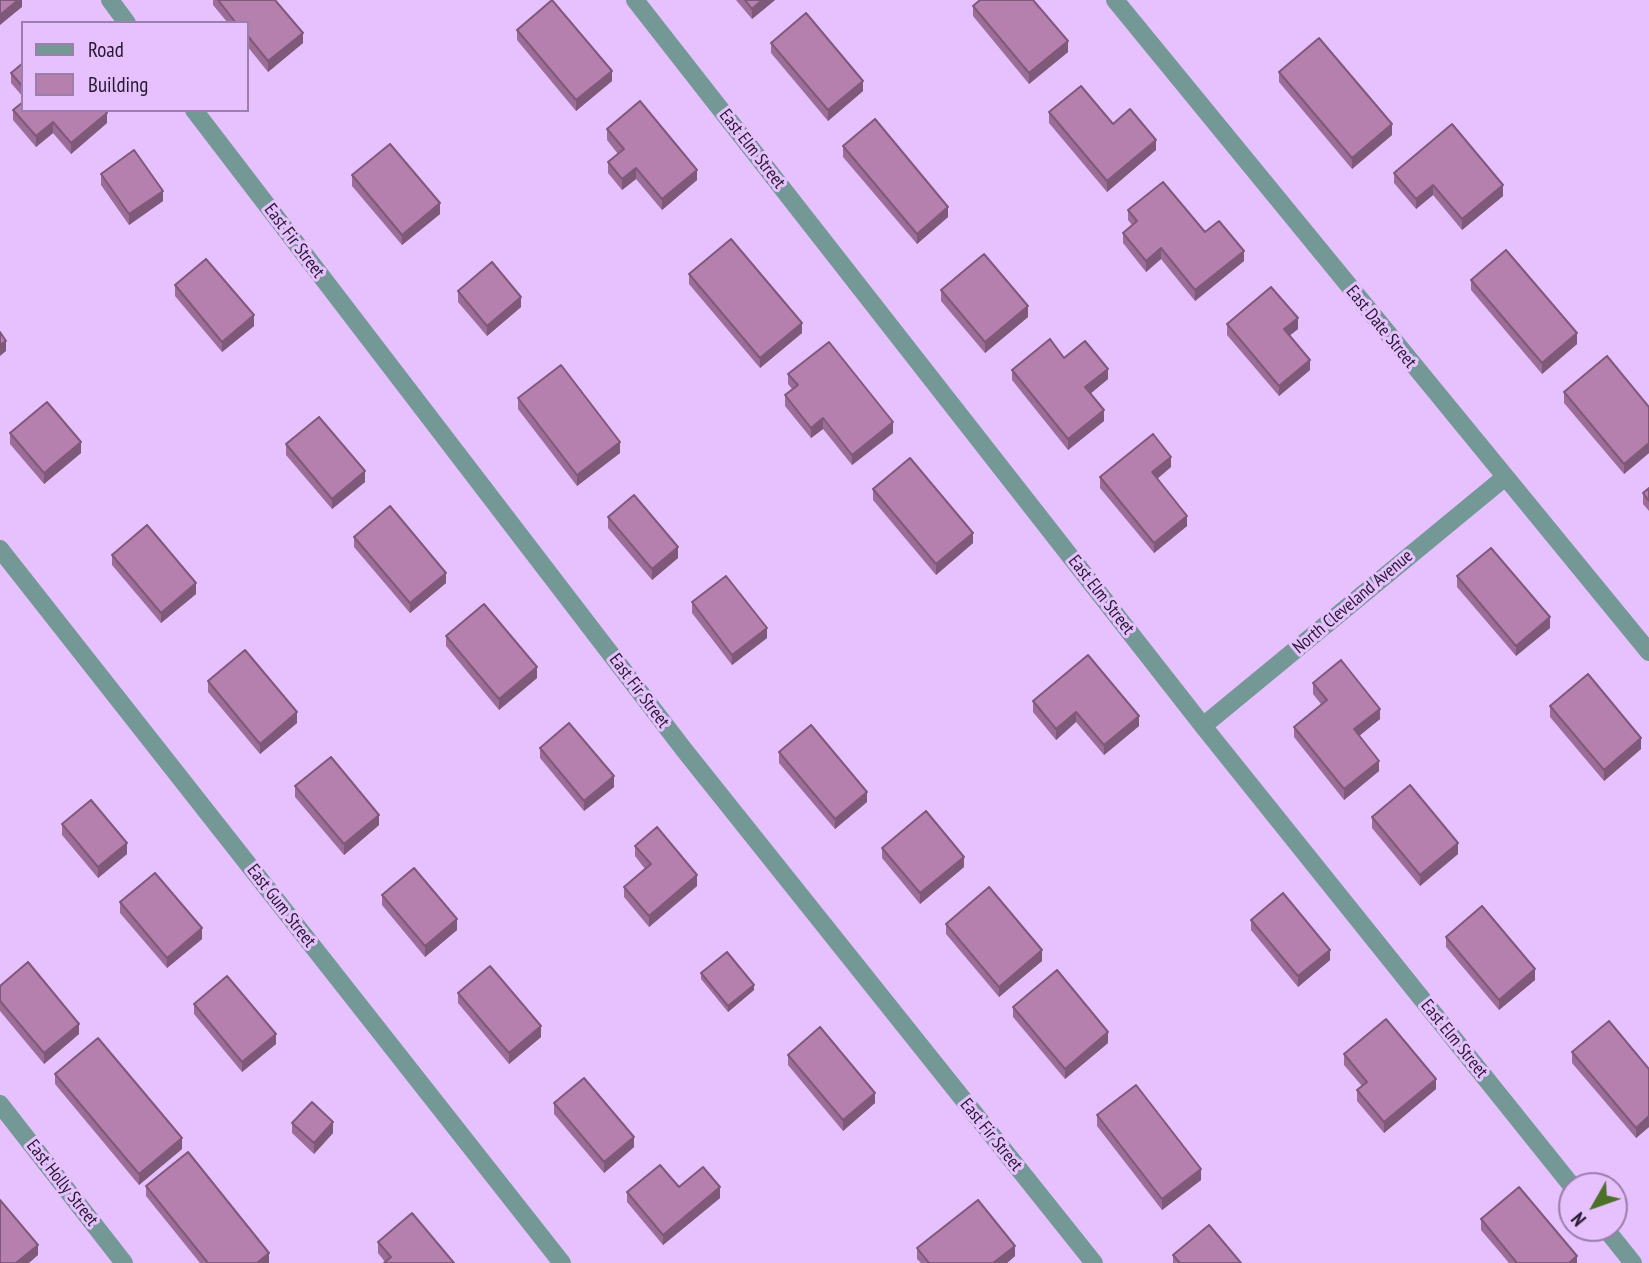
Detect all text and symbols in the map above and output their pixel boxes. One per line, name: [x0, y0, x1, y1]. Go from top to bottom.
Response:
legend: [21, 21, 248, 112]
text: Road: [88, 36, 124, 63]
text: Building: [88, 71, 148, 98]
street label: East Elm Street: [714, 105, 790, 193]
street label: East Fir Street: [259, 200, 329, 282]
street label: East Date Street: [1341, 281, 1421, 373]
street label: North Cleveland Avenue: [1289, 546, 1417, 658]
street label: East Elm Street: [1063, 551, 1139, 639]
street label: East Fir Street: [604, 650, 674, 732]
street label: East Gum Street: [242, 860, 320, 952]
street label: East Elm Street: [1416, 995, 1492, 1083]
street label: East Fir Street: [955, 1094, 1027, 1176]
street label: East Holly Street: [22, 1136, 102, 1230]
north arrow: [1558, 1172, 1628, 1242]
text: N: [1566, 1208, 1591, 1231]

